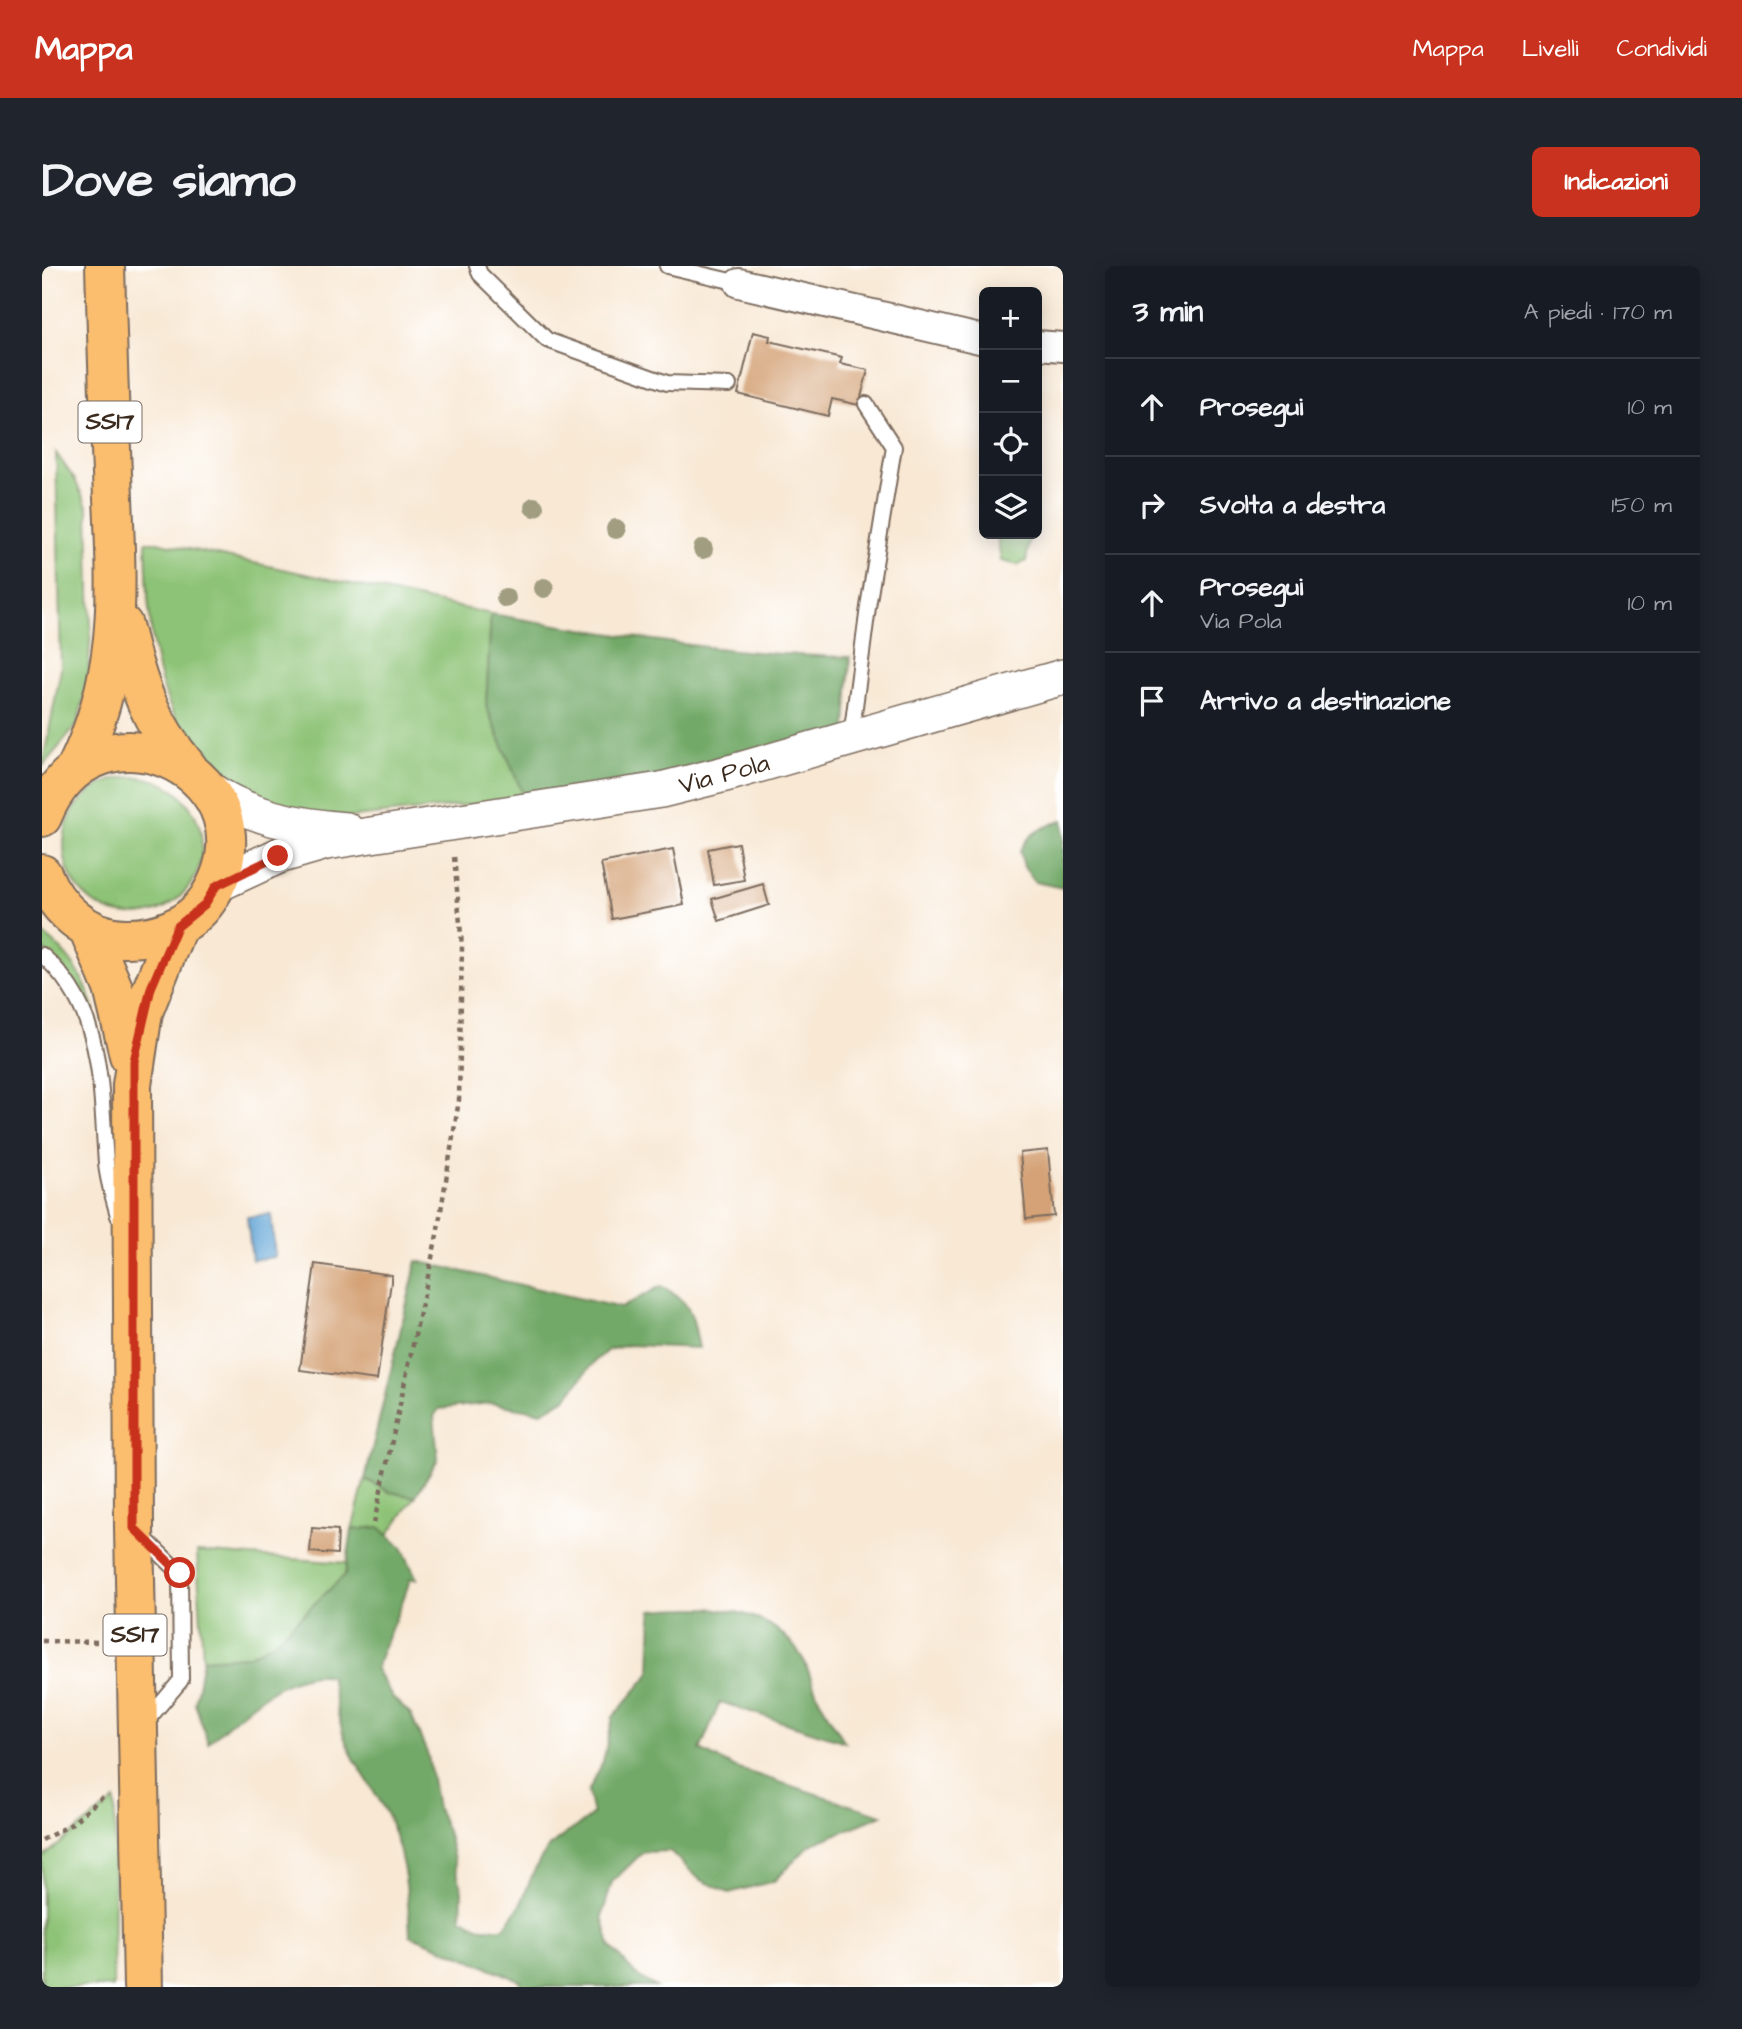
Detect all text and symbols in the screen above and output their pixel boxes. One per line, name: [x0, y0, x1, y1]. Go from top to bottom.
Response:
text: Mappa: [35, 26, 133, 72]
text: Mappa: [1413, 32, 1484, 66]
text: Livelli: [1522, 32, 1579, 66]
text: Condividi: [1617, 32, 1707, 66]
button: Indicazioni: [1532, 147, 1700, 217]
text: Dove siamo: [42, 148, 296, 216]
map controls: [979, 287, 1042, 539]
button: +: [979, 287, 1042, 350]
text: 3 min: [1133, 291, 1203, 333]
text: A piedi · 170 m: [1524, 296, 1672, 328]
button: −: [979, 350, 1042, 413]
icon: ahead: [1133, 388, 1171, 426]
text: Prosegui: [1200, 389, 1303, 425]
text: 10 m: [1627, 391, 1672, 423]
road number: SS17: [78, 402, 142, 442]
button: locate: [979, 413, 1042, 476]
button: layers: [979, 476, 1042, 539]
icon: right: [1133, 486, 1171, 524]
text: Svolta a destra: [1200, 487, 1385, 523]
text: 150 m: [1611, 489, 1672, 521]
text: Prosegui: [1200, 569, 1303, 605]
icon: ahead: [1133, 584, 1171, 622]
text: 10 m: [1627, 587, 1672, 619]
text: Via Pola: [1200, 605, 1282, 637]
icon: arrive: [1133, 682, 1171, 720]
text: Arrivo a destinazione: [1200, 683, 1451, 719]
street label: Via Pola: [675, 745, 773, 803]
route end: [262, 840, 293, 871]
route start: [164, 1557, 195, 1588]
road number: SS17: [104, 1615, 166, 1656]

